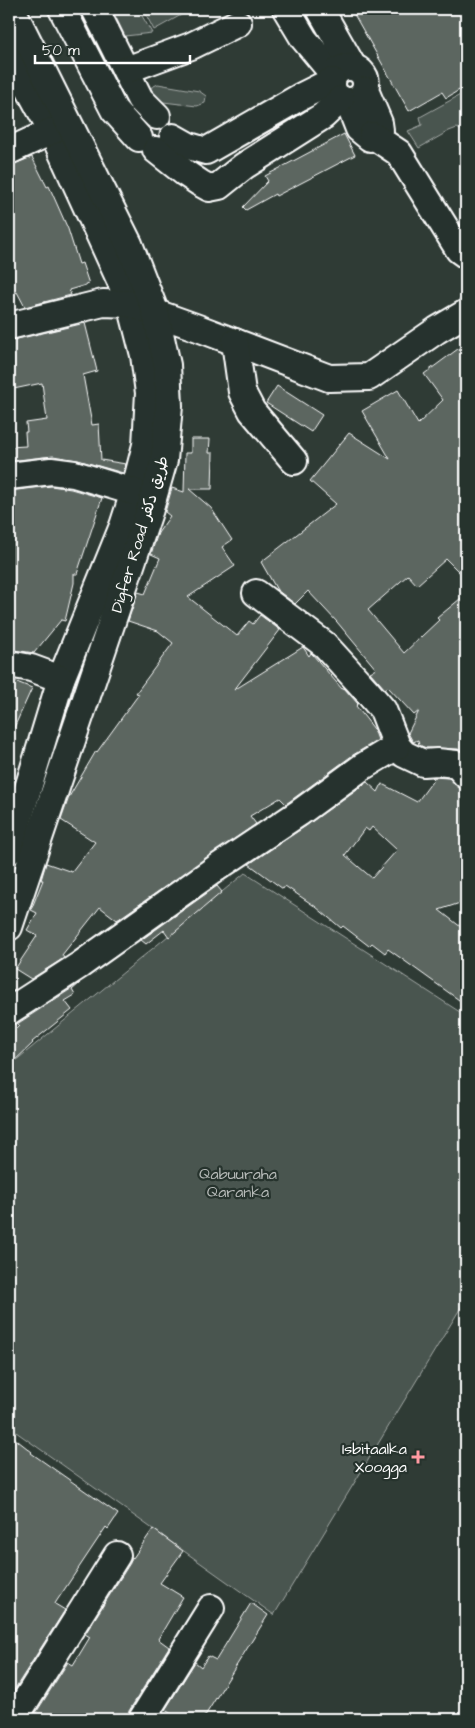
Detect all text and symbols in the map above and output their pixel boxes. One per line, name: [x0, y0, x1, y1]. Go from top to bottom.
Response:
scale bar: [35, 32, 190, 64]
text: 50 m: [42, 40, 80, 61]
street label: Digfer Road طريق دكفر: [106, 453, 175, 616]
park label: Qabuuraha Qaranka: [199, 1163, 277, 1203]
place label: Isbitaalka Xoogga: [342, 1438, 407, 1479]
marker: Isbitaalka Xoogga: [411, 1450, 425, 1464]

